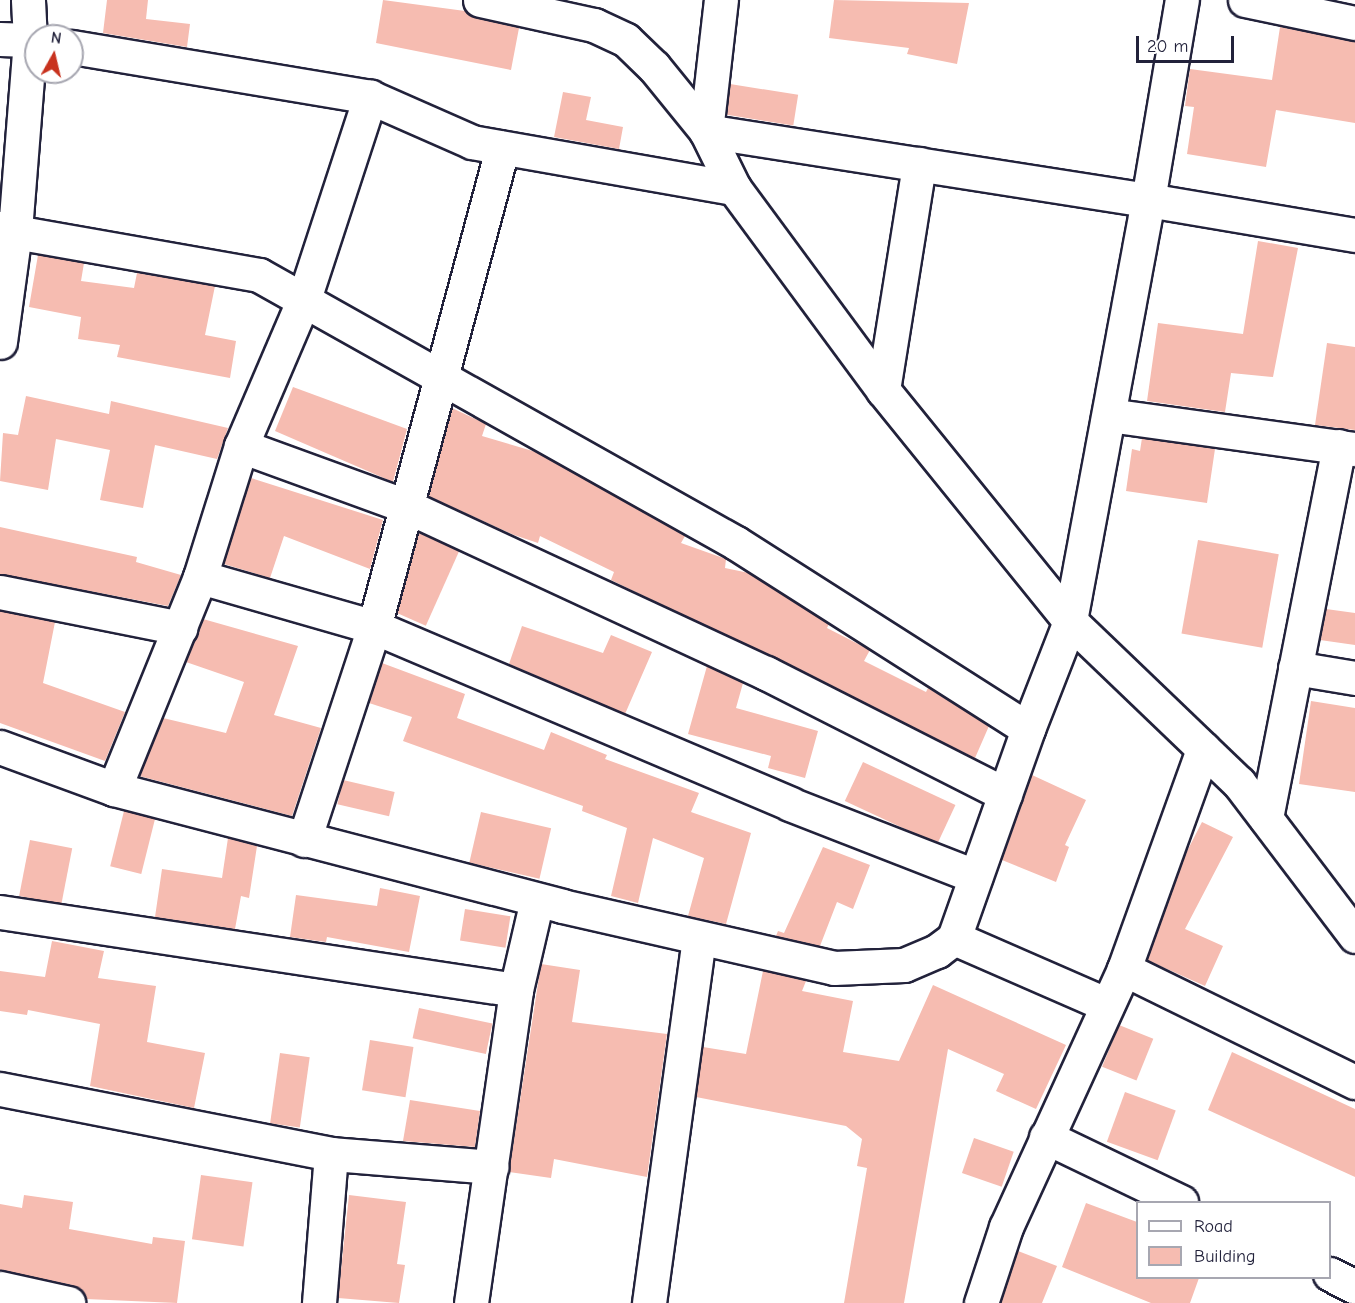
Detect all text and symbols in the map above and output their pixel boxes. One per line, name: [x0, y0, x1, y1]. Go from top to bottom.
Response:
north arrow: [24, 24, 84, 84]
scale bar: [1139, 24, 1236, 62]
text: N: [50, 29, 63, 48]
text: 20 m: [1147, 36, 1188, 57]
legend: [1136, 1201, 1331, 1279]
text: Road: [1194, 1216, 1233, 1237]
text: Building: [1194, 1246, 1256, 1267]

